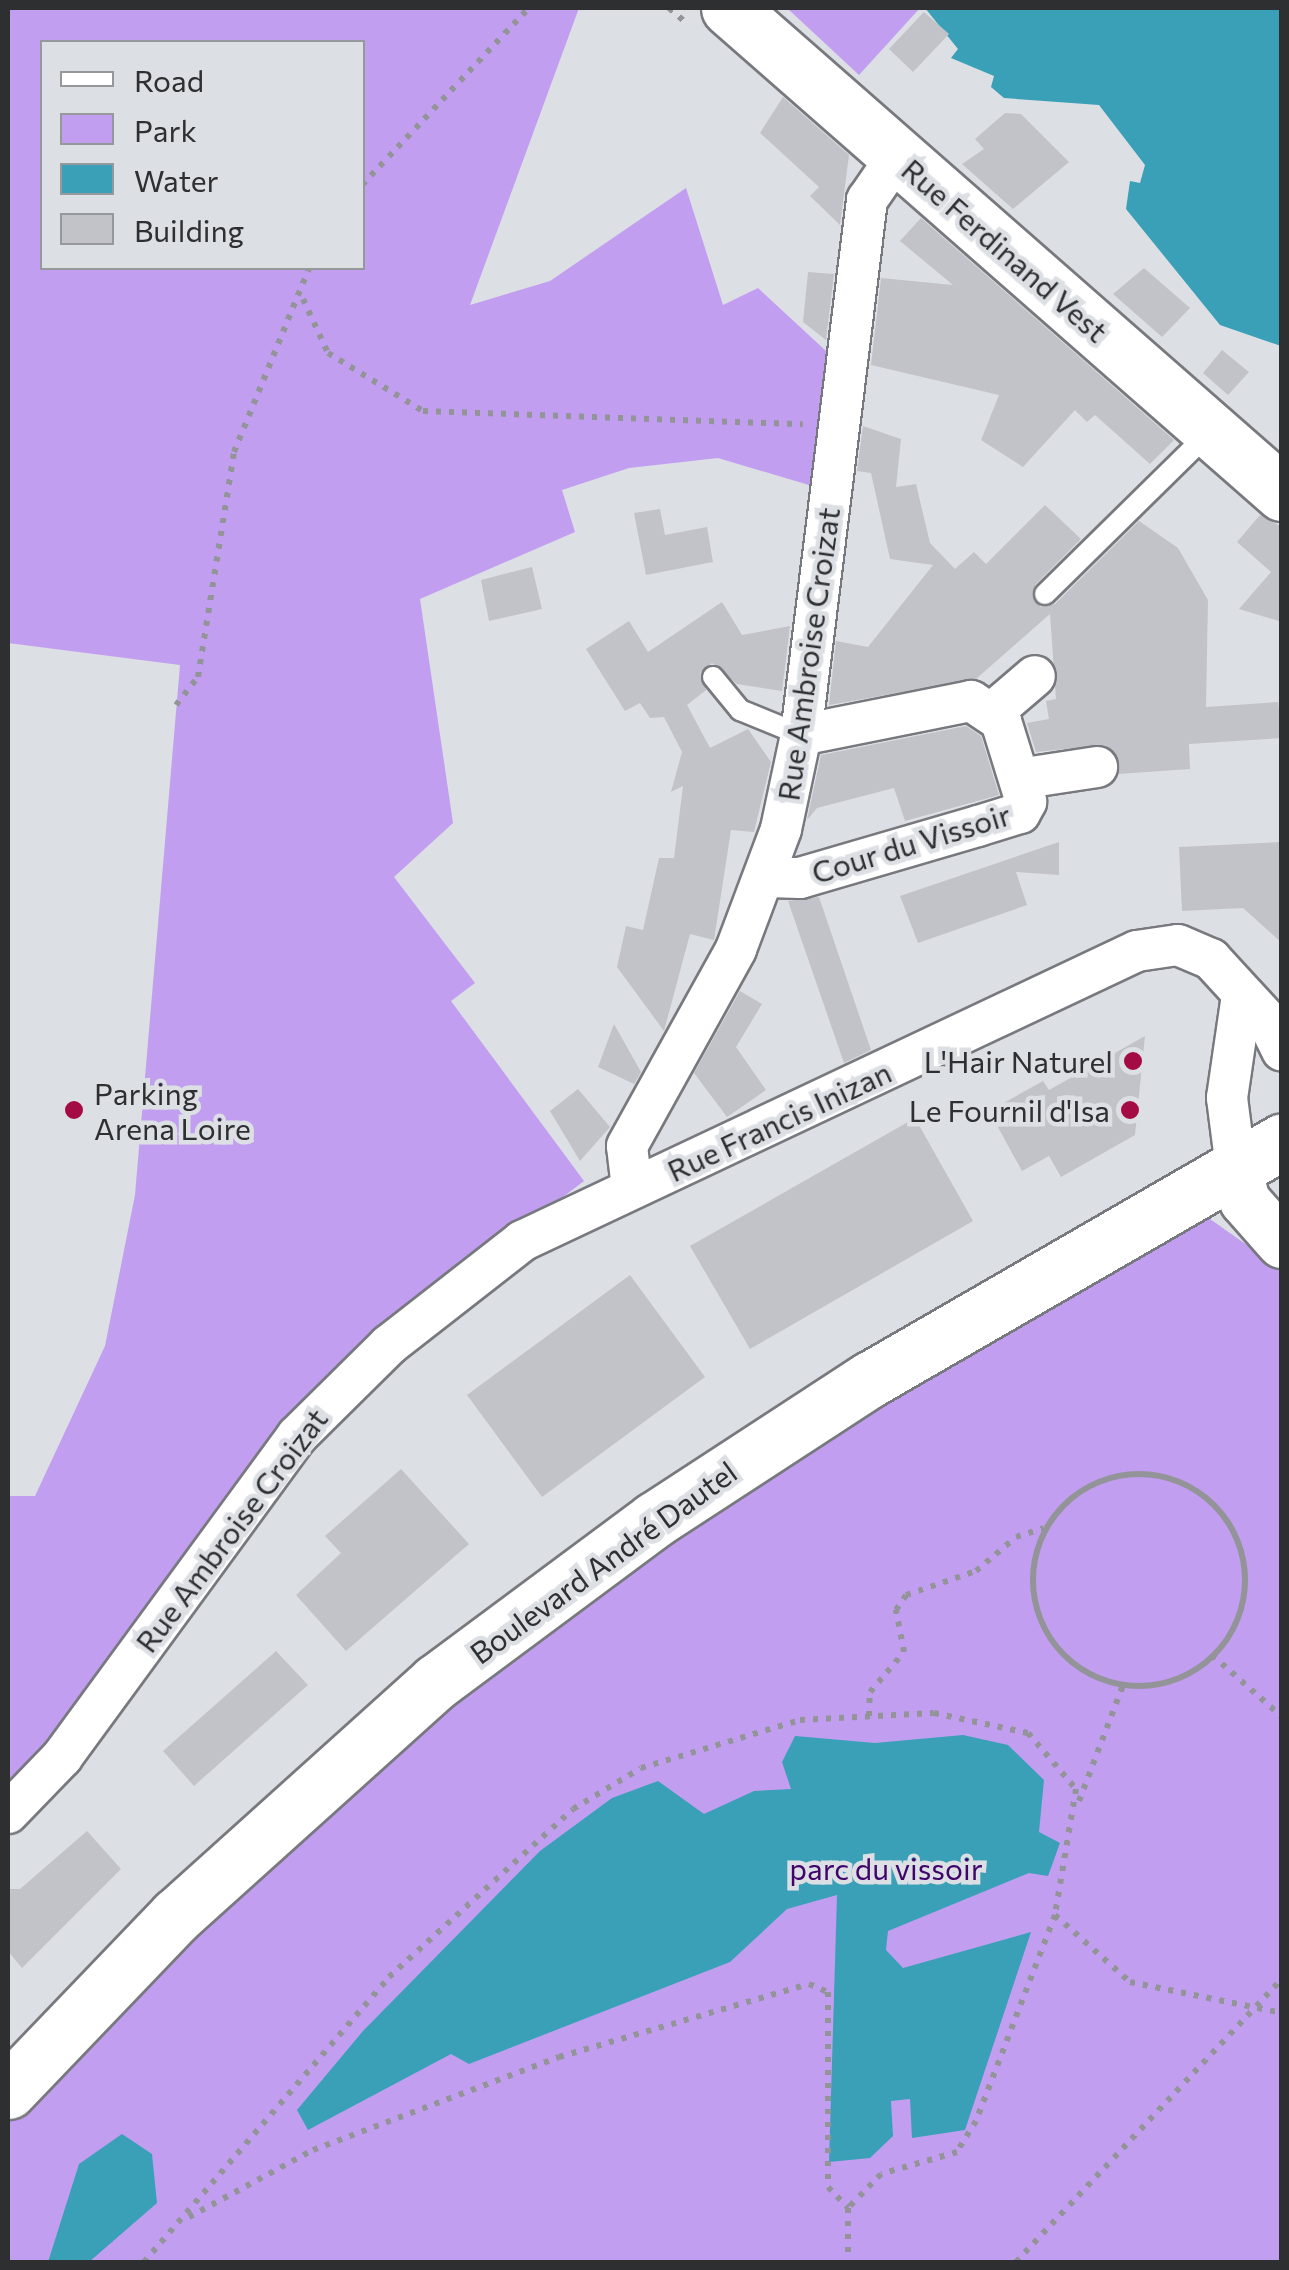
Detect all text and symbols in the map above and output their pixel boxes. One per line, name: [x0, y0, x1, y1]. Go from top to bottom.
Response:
legend: [40, 40, 365, 270]
text: Road: [134, 61, 204, 98]
text: Park: [134, 111, 197, 148]
street label: Rue Ferdinand Vest: [895, 151, 1115, 349]
text: Water: [134, 161, 219, 198]
text: Building: [134, 211, 244, 248]
street label: Rue Ambroise Croizat: [770, 505, 846, 803]
street label: Cour du Vissoir: [807, 796, 1015, 890]
place label: L'Hair Naturel: [924, 1043, 1113, 1079]
marker: L'Hair Naturel: [1122, 1050, 1144, 1072]
street label: Rue Francis Inizan: [661, 1053, 897, 1189]
place label: Parking Arena Loire: [94, 1075, 251, 1146]
place label: Le Fournil d'Isa: [909, 1092, 1110, 1128]
marker: Parking Arena Loire: [63, 1099, 85, 1121]
marker: Le Fournil d'Isa: [1119, 1099, 1141, 1121]
street label: Rue Ambroise Croizat: [128, 1401, 334, 1659]
street label: Boulevard André Dautel: [463, 1453, 743, 1671]
park label: parc du vissoir: [789, 1850, 983, 1886]

